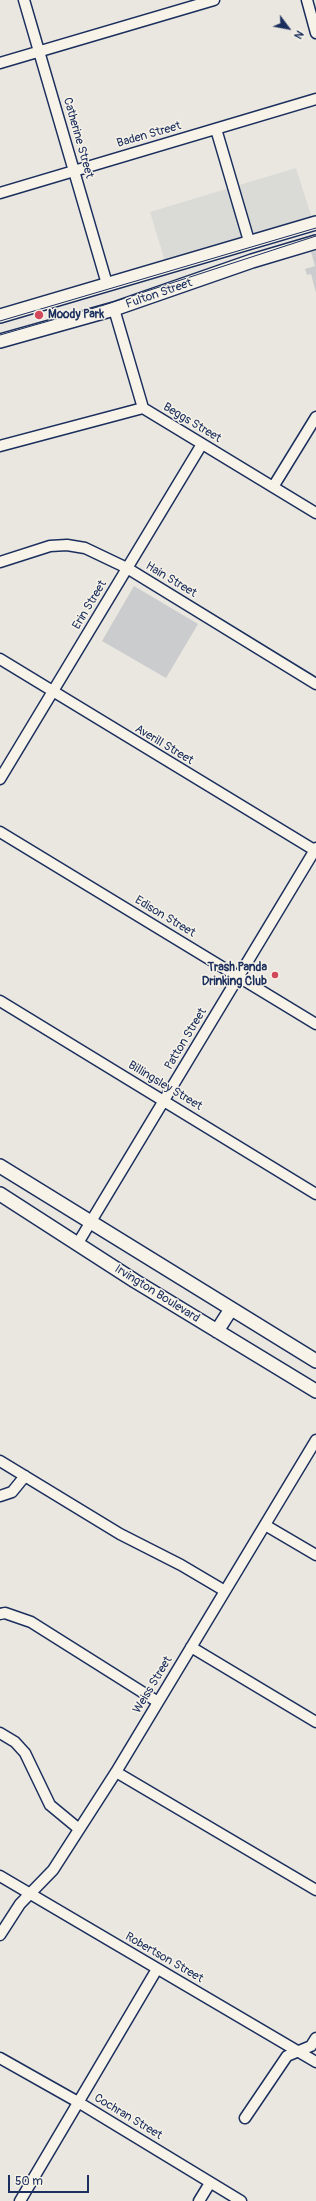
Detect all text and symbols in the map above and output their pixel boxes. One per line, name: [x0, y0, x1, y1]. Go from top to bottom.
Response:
north arrow: [268, 8, 308, 48]
text: N: [291, 28, 306, 41]
street label: Catherine Street: [60, 96, 96, 180]
street label: Baden Street: [115, 119, 183, 151]
street label: Fulton Street: [124, 276, 194, 312]
place label: Moody Park: [48, 308, 104, 322]
marker: Moody Park: [33, 309, 45, 321]
street label: Beggs Street: [160, 400, 224, 446]
street label: Hain Street: [143, 559, 199, 601]
street label: Erin Street: [70, 578, 110, 632]
street label: Averill Street: [132, 722, 196, 768]
street label: Edison Street: [132, 893, 198, 941]
place label: Trash Panda Drinking Club: [202, 961, 267, 989]
marker: Trash Panda Drinking Club: [270, 970, 280, 980]
street label: Patton Street: [162, 1006, 210, 1072]
street label: Billingsley Street: [125, 1058, 205, 1114]
street label: Irvington Boulevard: [112, 1262, 202, 1326]
street label: Weiss Street: [130, 1654, 176, 1716]
street label: Robertson Street: [122, 1930, 206, 1986]
street label: Cochran Street: [91, 2091, 165, 2143]
scale bar: [10, 2167, 91, 2193]
text: 50 m: [15, 2174, 43, 2189]

